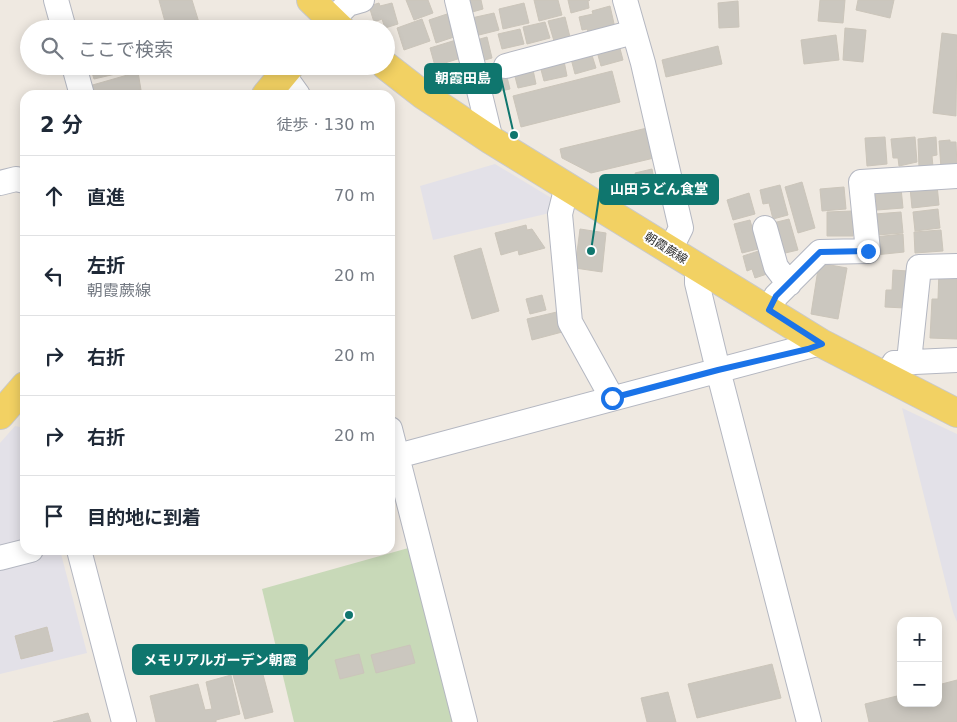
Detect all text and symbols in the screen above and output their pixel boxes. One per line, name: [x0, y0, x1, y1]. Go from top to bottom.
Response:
search box: [20, 20, 395, 75]
icon: search: [38, 34, 66, 62]
text: ここで検索: [78, 38, 173, 60]
callout: 朝霞田島: [425, 64, 501, 93]
text: 朝霞田島: [435, 70, 491, 86]
text: 2 分: [40, 113, 83, 137]
text: 徒歩 · 130 m: [277, 115, 375, 134]
callout: 山田うどん食堂: [600, 175, 718, 204]
text: 山田うどん食堂: [610, 181, 708, 197]
icon: ahead: [40, 182, 68, 210]
text: 直進: [87, 186, 125, 208]
text: 70 m: [334, 186, 375, 205]
street label: 朝霞蕨線: [642, 229, 690, 267]
route end: [857, 240, 880, 263]
text: 左折: [87, 254, 125, 276]
icon: left: [40, 262, 68, 290]
text: 20 m: [334, 266, 375, 285]
text: 朝霞蕨線: [87, 281, 151, 300]
icon: right: [40, 342, 68, 370]
text: 右折: [87, 346, 125, 368]
text: 20 m: [334, 346, 375, 365]
route start: [601, 387, 624, 410]
icon: right: [40, 422, 68, 450]
text: 右折: [87, 426, 125, 448]
text: 20 m: [334, 426, 375, 445]
icon: arrive: [40, 502, 68, 530]
text: 目的地に到着: [87, 506, 201, 528]
map controls: [897, 617, 942, 707]
button: +: [897, 617, 942, 662]
callout: メモリアルガーデン朝霞: [133, 645, 307, 674]
text: メモリアルガーデン朝霞: [143, 652, 297, 668]
button: −: [897, 662, 942, 707]

